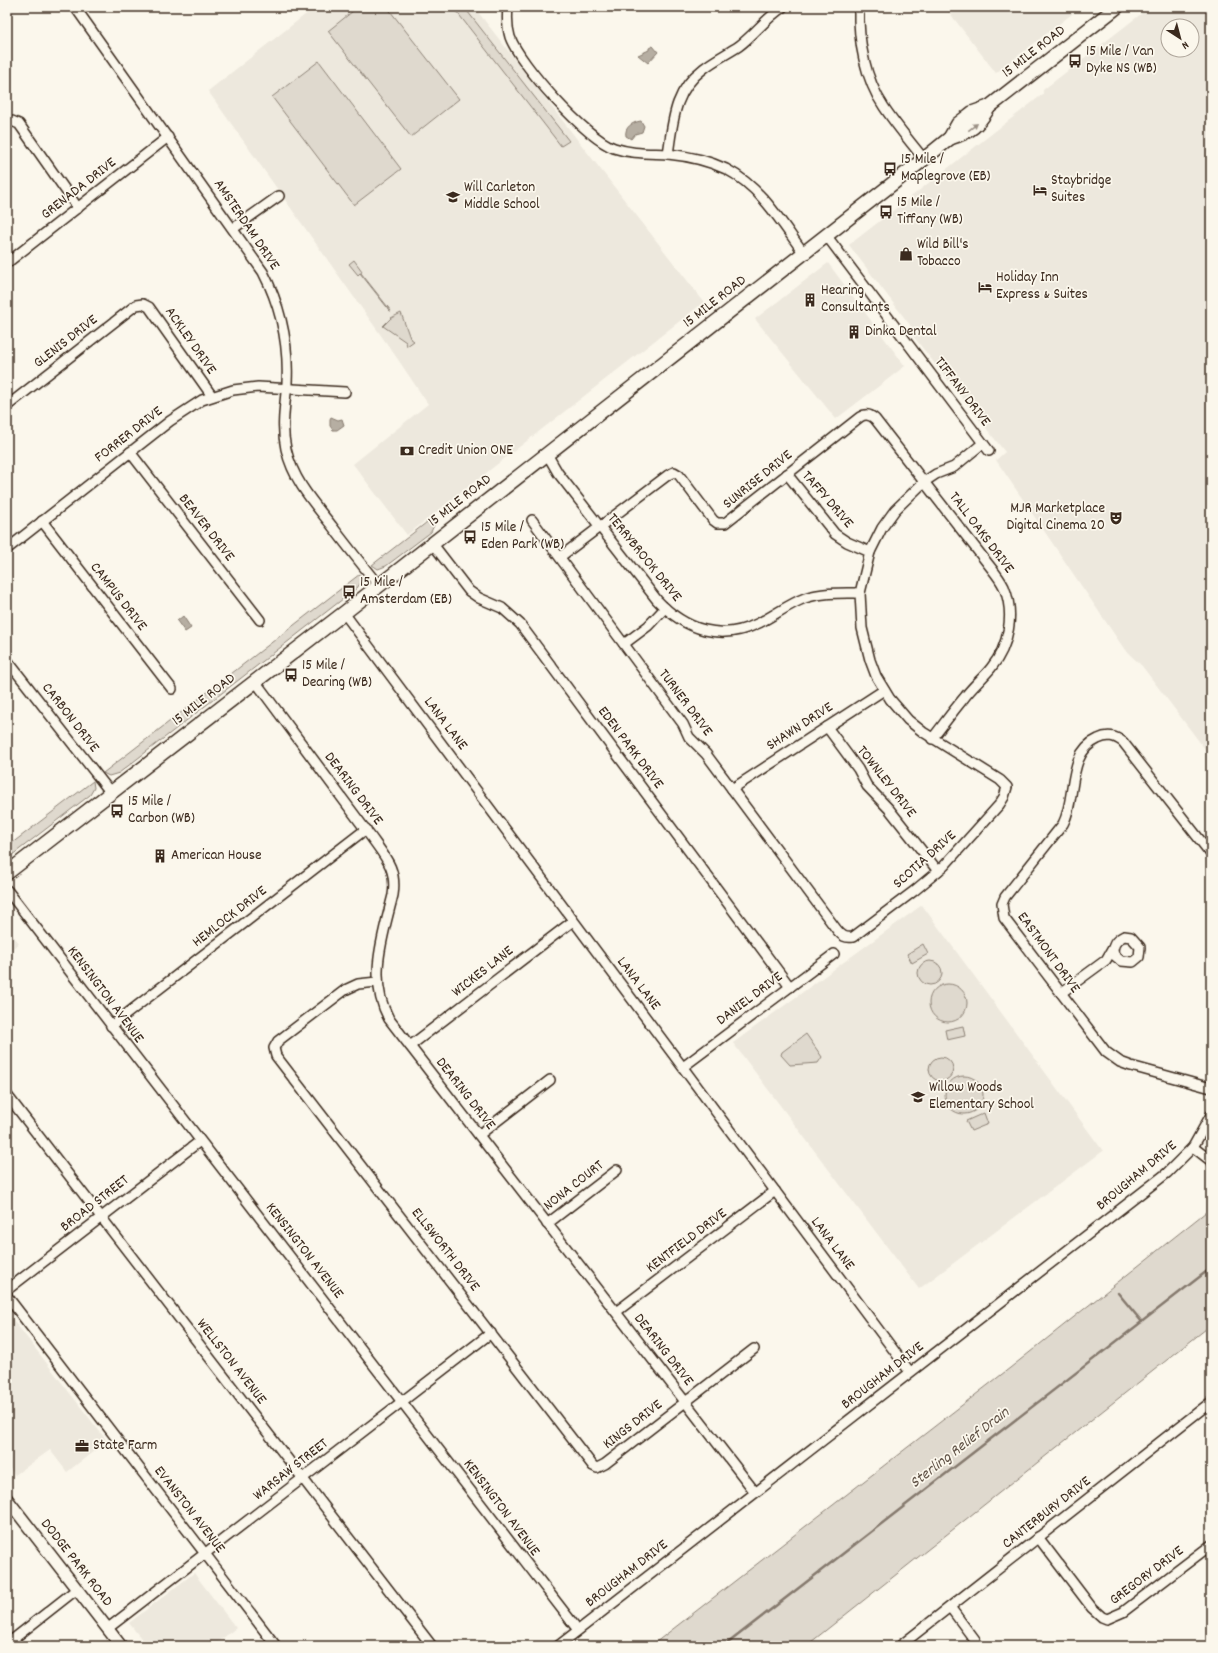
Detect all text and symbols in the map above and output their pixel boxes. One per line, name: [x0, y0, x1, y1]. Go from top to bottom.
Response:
north arrow: [1160, 18, 1200, 58]
street label: 15 MILE ROAD: [998, 20, 1071, 84]
text: N: [1177, 36, 1192, 53]
place label: 15 Mile / Van Dyke NS (WB): [1086, 41, 1157, 80]
bus stop icon: 15 Mile / Van Dyke NS (WB): [1067, 53, 1083, 69]
one-way arrow: [968, 123, 979, 132]
place label: 15 Mile / Maplegrove (EB): [901, 149, 991, 188]
street label: GRENADA DRIVE: [37, 152, 122, 225]
bus stop icon: 15 Mile / Maplegrove (EB): [882, 161, 898, 177]
place label: Staybridge Suites: [1051, 170, 1112, 209]
street label: AMSTERDAM DRIVE: [207, 175, 285, 275]
place label: Will Carleton Middle School: [464, 177, 540, 216]
hotel icon: Staybridge Suites: [1032, 182, 1048, 198]
school or university icon: Will Carleton Middle School: [445, 189, 461, 205]
place label: 15 Mile / Tiffany (WB): [897, 192, 963, 231]
bus stop icon: 15 Mile / Tiffany (WB): [878, 204, 894, 220]
place label: Wild Bill's Tobacco: [917, 234, 969, 273]
shop icon: Wild Bill's Tobacco: [898, 246, 914, 262]
place label: Holiday Inn Express & Suites: [996, 267, 1088, 306]
street label: 15 MILE ROAD: [679, 270, 752, 334]
hotel icon: Holiday Inn Express & Suites: [977, 279, 993, 295]
place label: Hearing Consultants: [821, 280, 890, 319]
building icon: Hearing Consultants: [802, 292, 818, 308]
street label: ACKLEY DRIVE: [159, 303, 222, 379]
street label: GLENIS DRIVE: [29, 310, 103, 374]
place label: Dinka Dental: [865, 321, 937, 343]
building icon: Dinka Dental: [846, 324, 862, 340]
street label: TIFFANY DRIVE: [928, 353, 996, 432]
street label: FORRER DRIVE: [90, 401, 168, 469]
place label: Credit Union ONE: [418, 440, 513, 462]
bank icon: Credit Union ONE: [399, 443, 415, 459]
street label: SUNRISE DRIVE: [719, 445, 798, 515]
street label: TAFFY DRIVE: [796, 466, 858, 534]
street label: 15 MILE ROAD: [424, 469, 497, 533]
street label: TALL OAKS DRIVE: [943, 487, 1019, 579]
street label: BEAVER DRIVE: [173, 489, 240, 567]
place label: MJR Marketplace Digital Cinema 20: [1006, 498, 1105, 537]
street label: TERRYBROOK DRIVE: [601, 509, 687, 607]
theatre icon: MJR Marketplace Digital Cinema 20: [1108, 510, 1124, 526]
place label: 15 Mile / Eden Park (WB): [481, 517, 564, 556]
bus stop icon: 15 Mile / Eden Park (WB): [462, 529, 478, 545]
street label: CAMPUS DRIVE: [84, 558, 152, 636]
place label: 15 Mile / Amsterdam (EB): [360, 572, 452, 611]
bus stop icon: 15 Mile / Amsterdam (EB): [341, 584, 357, 600]
place label: 15 Mile / Dearing (WB): [302, 655, 372, 694]
street label: TURNER DRIVE: [652, 665, 718, 741]
bus stop icon: 15 Mile / Dearing (WB): [283, 667, 299, 683]
street label: 15 MILE ROAD: [168, 668, 241, 732]
street label: CARBON DRIVE: [36, 678, 104, 758]
street label: LANA LANE: [418, 693, 473, 755]
street label: SHAWN DRIVE: [762, 697, 838, 757]
street label: EDEN PARK DRIVE: [592, 702, 669, 794]
street label: TOWNLEY DRIVE: [851, 741, 921, 823]
street label: DEARING DRIVE: [318, 748, 388, 830]
place label: 15 Mile / Carbon (WB): [128, 791, 195, 830]
bus stop icon: 15 Mile / Carbon (WB): [109, 803, 125, 819]
street label: SCOTIA DRIVE: [888, 825, 962, 894]
place label: American House: [171, 845, 262, 867]
building icon: American House: [152, 848, 168, 864]
street label: HEMLOCK DRIVE: [188, 881, 272, 953]
street label: EASTMONT DRIVE: [1011, 908, 1085, 998]
street label: WICKES LANE: [447, 941, 519, 1003]
street label: KENSINGTON AVENUE: [61, 942, 149, 1048]
street label: LANA LANE: [611, 953, 666, 1015]
street label: DANIEL DRIVE: [712, 967, 788, 1031]
street label: DEARING DRIVE: [430, 1053, 501, 1135]
place label: Willow Woods Elementary School: [929, 1077, 1034, 1116]
school or university icon: Willow Woods Elementary School: [910, 1089, 926, 1105]
street label: BROUGHAM DRIVE: [1092, 1135, 1182, 1216]
street label: NONA COURT: [539, 1155, 609, 1217]
street label: BROAD STREET: [56, 1170, 134, 1238]
street label: KENSINGTON AVENUE: [259, 1198, 349, 1304]
street label: ELLSWORTH DRIVE: [405, 1203, 485, 1297]
street label: KENTFIELD DRIVE: [642, 1203, 732, 1279]
street label: LANA LANE: [805, 1213, 860, 1275]
street label: DEARING DRIVE: [628, 1309, 699, 1391]
street label: WELLSTON AVENUE: [190, 1314, 272, 1410]
street label: BROUGHAM DRIVE: [837, 1337, 929, 1415]
street label: KINGS DRIVE: [599, 1395, 668, 1455]
water label: Sterling Relief Drain: [905, 1401, 1015, 1494]
street label: WARSAW STREET: [249, 1433, 333, 1507]
place label: State Farm: [93, 1435, 157, 1457]
office icon: State Farm: [74, 1438, 90, 1454]
street label: KENSINGTON AVENUE: [457, 1455, 545, 1561]
street label: EVANSTON AVENUE: [148, 1462, 230, 1558]
street label: CANTERBURY DRIVE: [998, 1471, 1096, 1555]
street label: DODGE PARK ROAD: [35, 1514, 118, 1612]
street label: BROUGHAM DRIVE: [581, 1535, 673, 1613]
street label: GREGORY DRIVE: [1105, 1541, 1189, 1611]

